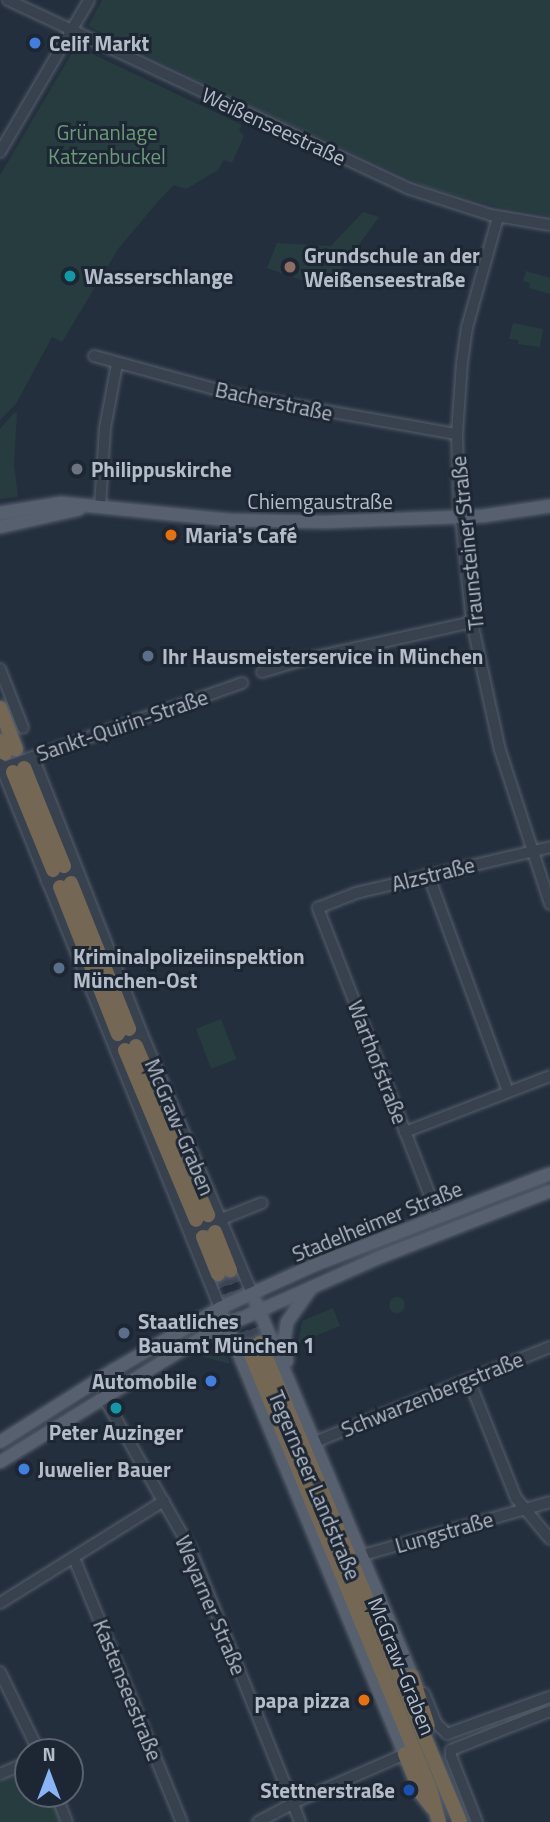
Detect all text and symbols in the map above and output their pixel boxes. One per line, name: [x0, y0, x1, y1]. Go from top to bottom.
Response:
place label: Celif Markt: [49, 30, 149, 56]
marker: Celif Markt: [27, 35, 43, 51]
street label: Weißenseestraße: [198, 82, 350, 170]
park label: Grünanlage Katzenbuckel: [48, 119, 166, 169]
place label: Grundschule an der Weißenseestraße: [304, 242, 480, 292]
marker: Grundschule an der Weißenseestraße: [282, 259, 298, 275]
place label: Wasserschlange: [84, 263, 233, 289]
marker: Wasserschlange: [62, 268, 78, 284]
street label: Bacherstraße: [213, 376, 335, 426]
street label: Traunsteiner Straße: [445, 455, 489, 631]
place label: Philippuskirche: [91, 456, 232, 482]
marker: Philippuskirche: [69, 461, 85, 477]
street label: Chiemgaustraße: [247, 488, 393, 514]
place label: Maria's Café: [185, 522, 297, 548]
marker: Maria's Café: [163, 527, 179, 543]
place label: Ihr Hausmeisterservice in München: [162, 643, 483, 669]
marker: Ihr Hausmeisterservice in München: [140, 648, 156, 664]
street label: Sankt-Quirin-Straße: [33, 684, 211, 766]
street label: Alzstraße: [389, 852, 477, 896]
place label: Kriminalpolizeiinspektion München-Ost: [73, 943, 305, 993]
marker: Kriminalpolizeiinspektion München-Ost: [51, 960, 67, 976]
street label: Warthofstraße: [343, 997, 413, 1127]
street label: McGraw-Graben: [140, 1055, 220, 1199]
street label: Stadelheimer Straße: [288, 1175, 466, 1267]
place label: Staatliches Bauamt München 1: [138, 1308, 315, 1358]
marker: Staatliches Bauamt München 1: [116, 1325, 132, 1341]
street label: Schwarzenbergstraße: [337, 1346, 527, 1442]
place label: Automobile: [92, 1368, 197, 1394]
marker: Automobile: [203, 1373, 219, 1389]
street label: Tegernseer Landstraße: [264, 1387, 366, 1583]
marker: Peter Auzinger: [108, 1400, 124, 1416]
place label: Peter Auzinger: [49, 1419, 183, 1445]
place label: Juwelier Bauer: [38, 1456, 171, 1482]
marker: Juwelier Bauer: [16, 1461, 32, 1477]
street label: Lungstraße: [392, 1506, 496, 1558]
street label: Weyarner Straße: [170, 1531, 252, 1679]
street label: McGraw-Graben: [363, 1594, 441, 1738]
street label: Kastenseestraße: [88, 1616, 168, 1764]
place label: papa pizza: [254, 1687, 350, 1713]
marker: papa pizza: [356, 1692, 372, 1708]
north arrow: [14, 1738, 84, 1808]
text: N: [42, 1739, 56, 1768]
place label: Stettnerstraße: [260, 1777, 395, 1803]
marker: Stettnerstraße: [401, 1782, 417, 1798]

